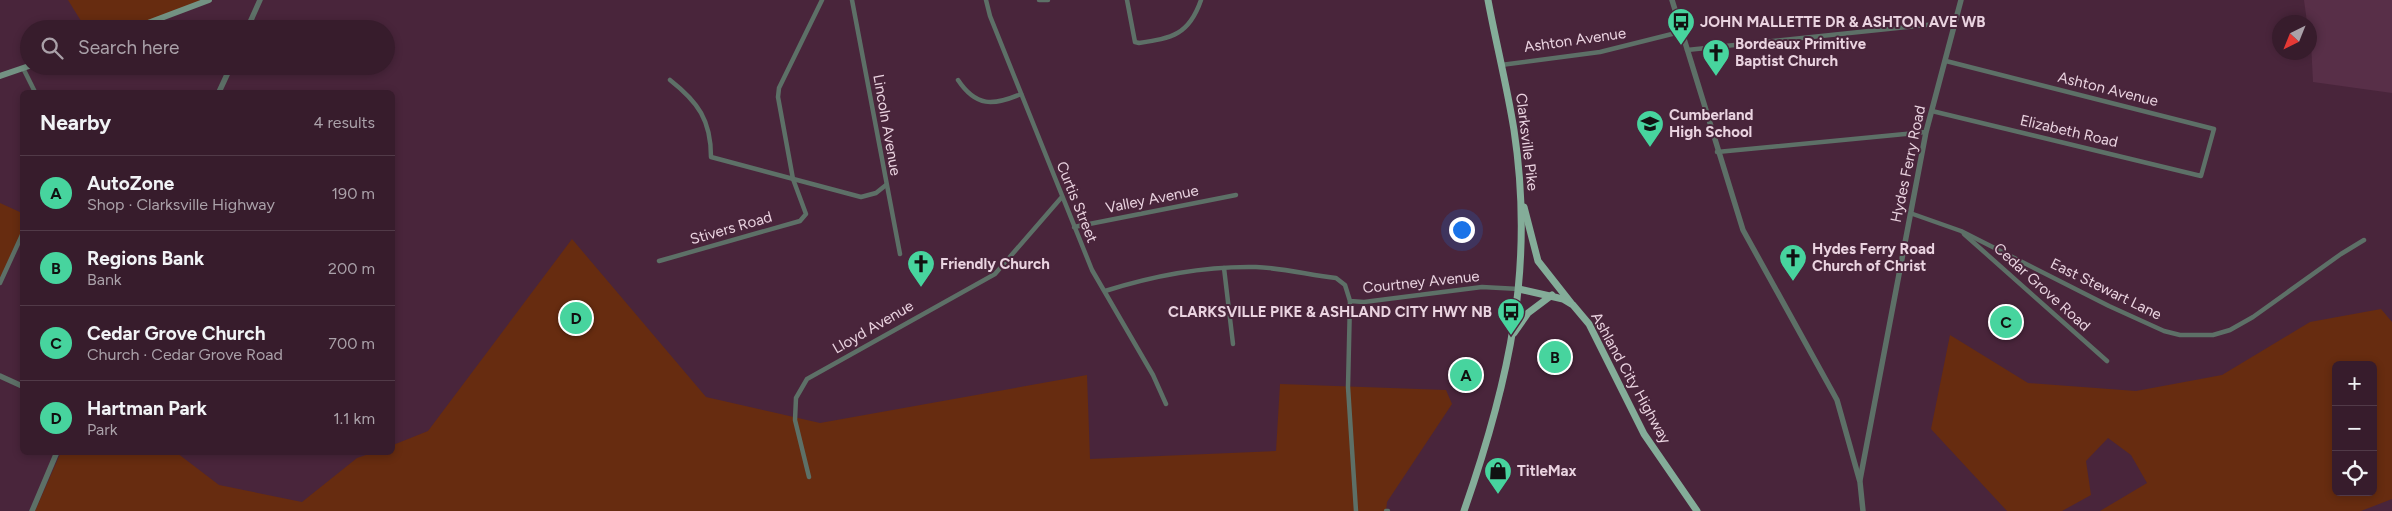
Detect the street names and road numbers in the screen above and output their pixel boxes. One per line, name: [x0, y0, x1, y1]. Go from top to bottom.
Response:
street label: Ashton Avenue: [1523, 24, 1627, 56]
street label: Ashton Avenue: [2056, 68, 2160, 110]
street label: Lincoln Avenue: [869, 73, 905, 177]
street label: Clarksville Pike: [1512, 92, 1542, 192]
street label: Hydes Ferry Road: [1887, 104, 1929, 224]
street label: Elizabeth Road: [2018, 111, 2120, 151]
street label: Curtis Street: [1053, 159, 1102, 246]
street label: Valley Avenue: [1104, 181, 1200, 217]
street label: Stivers Road: [688, 208, 774, 248]
street label: Cedar Grove Road: [1990, 239, 2094, 335]
street label: East Stewart Lane: [2047, 254, 2165, 324]
street label: Courtney Avenue: [1362, 267, 1480, 297]
street label: Lloyd Avenue: [829, 297, 917, 357]
street label: Ashland City Highway: [1587, 309, 1675, 447]

